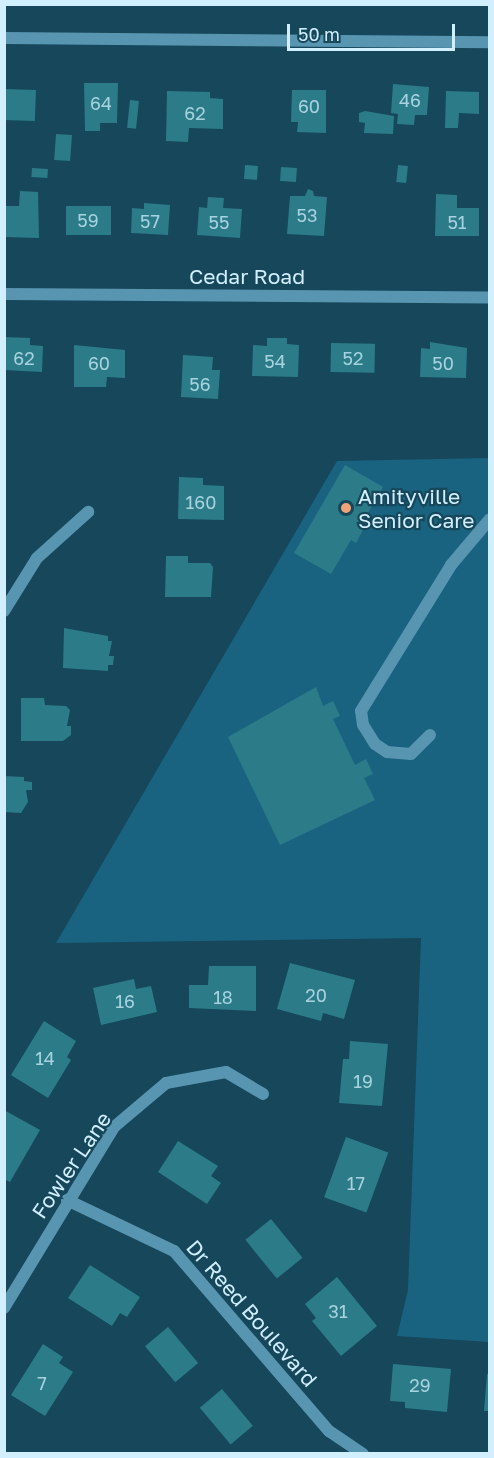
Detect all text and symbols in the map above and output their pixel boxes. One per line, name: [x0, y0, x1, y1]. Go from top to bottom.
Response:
scale bar: [290, 12, 458, 50]
text: 50 m: [298, 23, 340, 45]
house number: 46: [399, 89, 421, 111]
house number: 64: [90, 92, 112, 114]
house number: 60: [298, 95, 320, 117]
house number: 62: [184, 102, 206, 124]
house number: 53: [297, 204, 317, 226]
house number: 59: [77, 209, 99, 231]
house number: 57: [140, 210, 160, 232]
house number: 55: [209, 211, 229, 233]
house number: 51: [447, 211, 467, 233]
street label: Cedar Road: [189, 263, 305, 289]
house number: 62: [13, 347, 35, 369]
house number: 52: [343, 347, 363, 369]
house number: 54: [264, 350, 286, 372]
house number: 60: [88, 352, 110, 374]
house number: 50: [432, 352, 454, 374]
house number: 56: [189, 373, 211, 395]
place label: Amityville Senior Care: [358, 483, 475, 533]
house number: 160: [186, 491, 216, 513]
marker: Amityville Senior Care: [339, 501, 353, 515]
house number: 20: [305, 984, 327, 1006]
house number: 18: [213, 986, 233, 1008]
house number: 16: [115, 990, 135, 1012]
house number: 14: [35, 1047, 55, 1069]
house number: 19: [353, 1070, 373, 1092]
street label: Fowler Lane: [26, 1107, 116, 1223]
house number: 17: [347, 1172, 365, 1194]
street label: Dr Reed Boulevard: [181, 1234, 323, 1392]
house number: 31: [328, 1300, 348, 1322]
house number: 7: [37, 1372, 47, 1394]
house number: 29: [409, 1374, 431, 1396]

